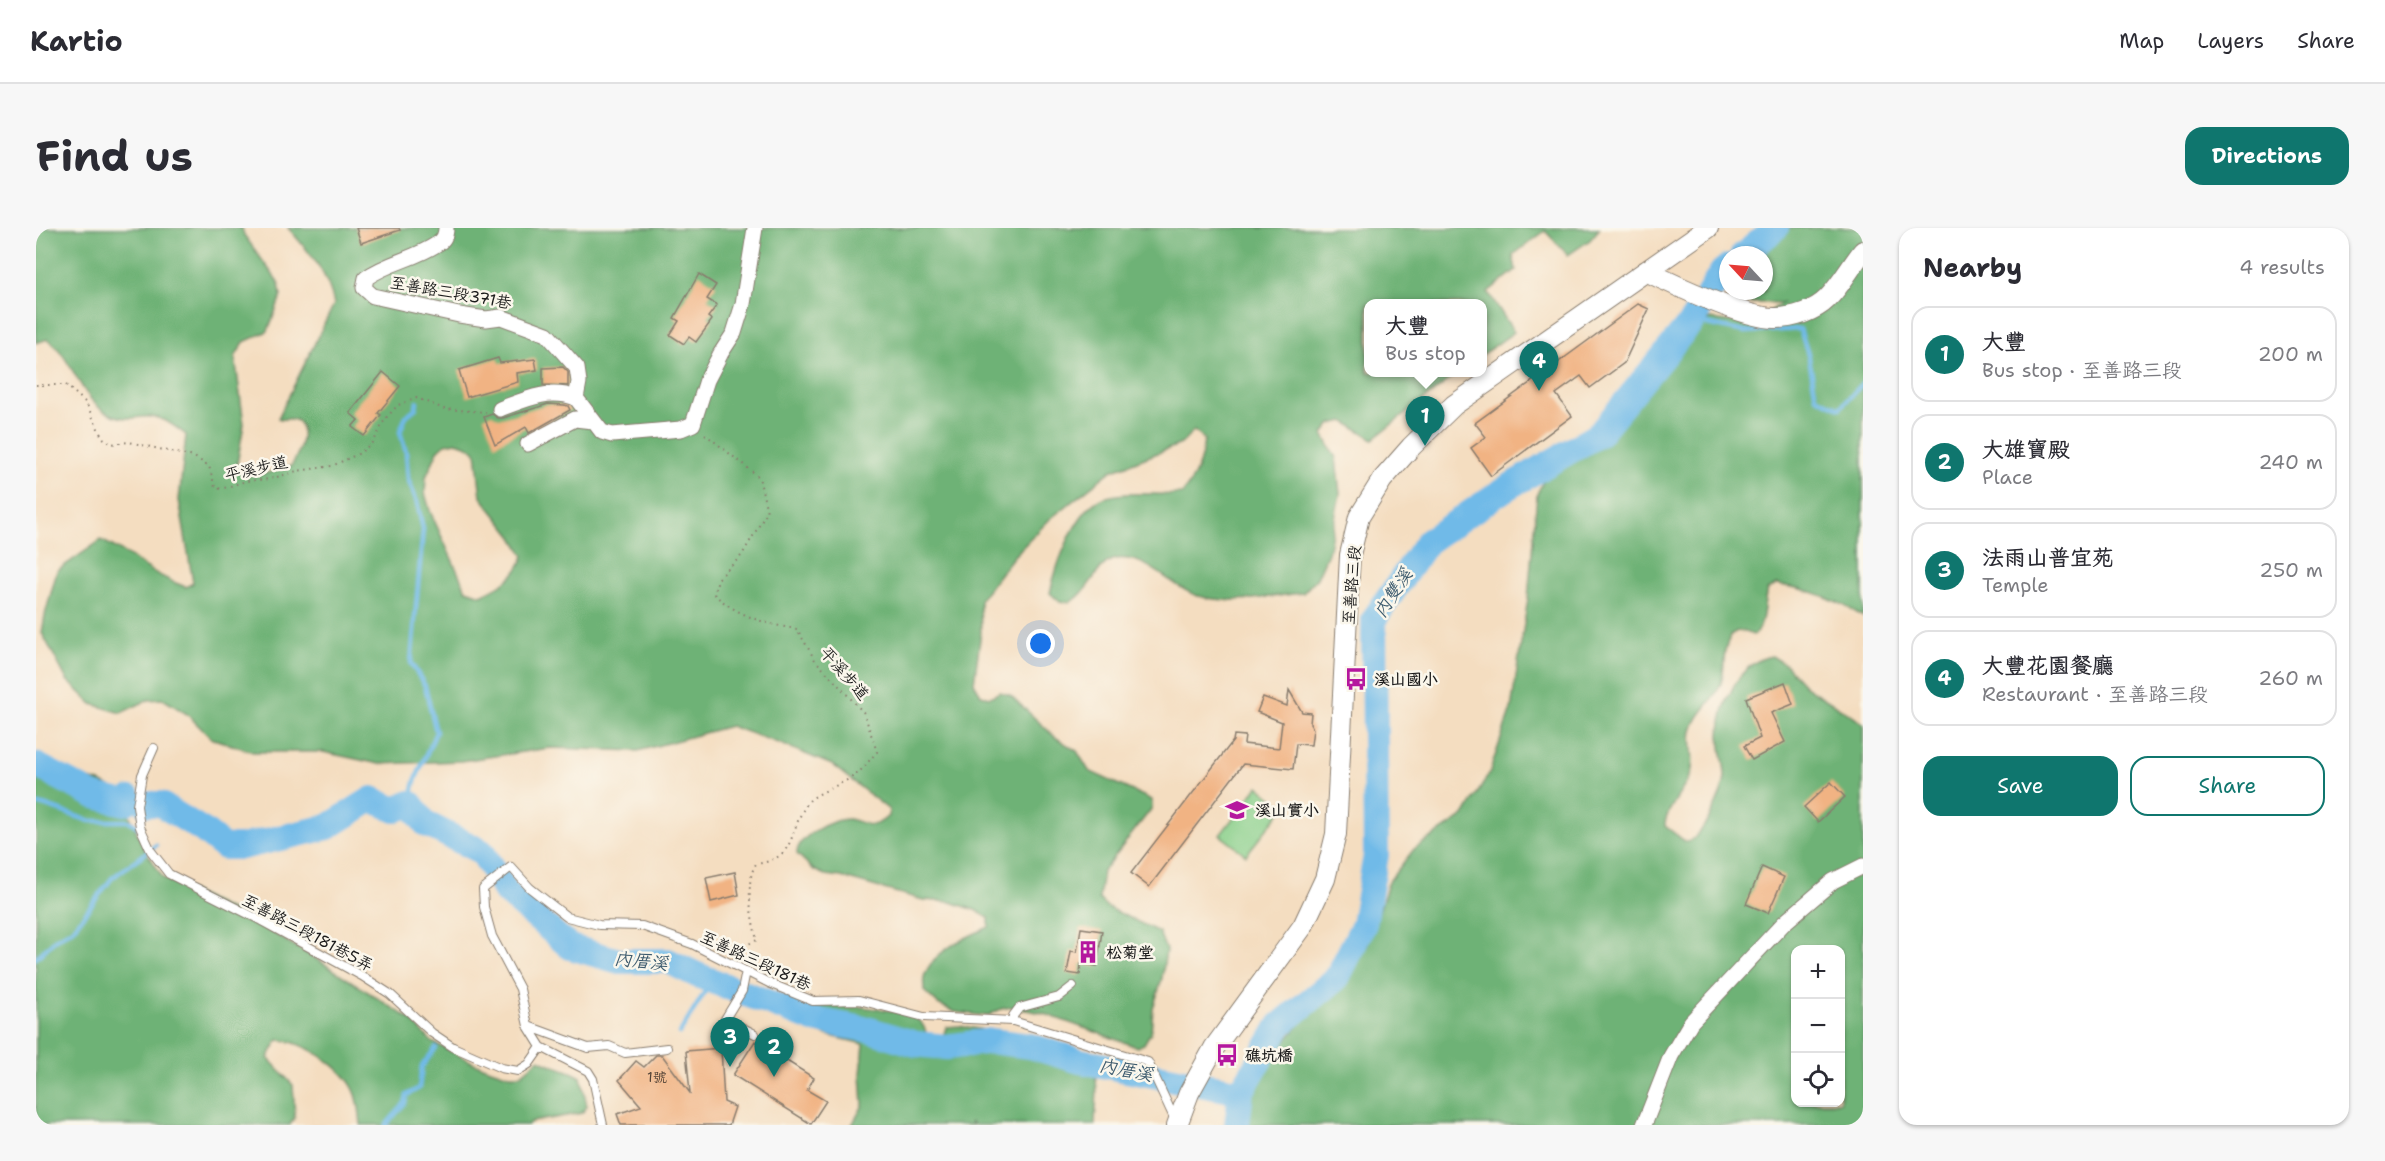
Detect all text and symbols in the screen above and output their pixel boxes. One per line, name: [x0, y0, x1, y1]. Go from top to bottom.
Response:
text: Kartio: [30, 22, 123, 60]
text: Map: [2119, 27, 2164, 55]
text: Layers: [2197, 27, 2264, 55]
text: Share: [2297, 27, 2355, 55]
button: Directions: [2185, 127, 2349, 185]
text: Find us: [36, 128, 193, 184]
north arrow: [1719, 246, 1773, 300]
text: Nearby: [1923, 250, 2022, 285]
text: 4 results: [2239, 254, 2325, 280]
street label: 至善路三段371巷: [389, 271, 513, 314]
popup: [1364, 299, 1487, 377]
text: 大豐: [1385, 311, 1429, 340]
text: 大豐: [1982, 327, 2026, 356]
text: Bus stop: [1385, 340, 1466, 366]
text: 1: [1940, 341, 1949, 367]
text: 200 m: [2258, 341, 2323, 367]
pin: 4: [1520, 342, 1558, 391]
text: Bus stop · 至善路三段: [1982, 357, 2182, 383]
pin: 1: [1406, 396, 1444, 446]
text: 大雄寶殿: [1982, 435, 2070, 464]
text: 2: [1938, 449, 1952, 475]
text: 240 m: [2258, 449, 2323, 475]
street label: 平溪步道: [223, 451, 290, 486]
text: Place: [1982, 464, 2033, 490]
text: 法雨山普宜苑: [1982, 543, 2114, 572]
street label: 至善路三段: [1338, 544, 1365, 626]
text: 3: [1938, 557, 1952, 583]
text: 250 m: [2259, 557, 2323, 583]
water label: 內雙溪: [1368, 563, 1418, 622]
text: Temple: [1982, 572, 2049, 598]
your location: [1026, 629, 1055, 658]
street label: 平溪步道: [816, 642, 874, 704]
text: 大豐花園餐廳: [1982, 651, 2114, 680]
text: 4: [1938, 665, 1952, 691]
text: 260 m: [2258, 665, 2323, 691]
bus stop icon: 溪山國小: [1343, 666, 1369, 692]
place label: 溪山國小: [1374, 669, 1438, 690]
text: Restaurant · 至善路三段: [1982, 681, 2208, 707]
button: Save: [1923, 756, 2118, 816]
button: Share: [2130, 756, 2325, 816]
school or university icon: 溪山實小: [1224, 797, 1250, 823]
place label: 溪山實小: [1255, 800, 1319, 821]
street label: 至善路三段181巷5弄: [239, 889, 377, 976]
street label: 至善路三段181巷: [697, 926, 814, 995]
building icon: 松菊堂: [1075, 939, 1101, 965]
place label: 松菊堂: [1106, 942, 1154, 963]
map controls: [1791, 945, 1845, 1107]
button: +: [1791, 945, 1845, 999]
water label: 內厝溪: [613, 946, 670, 976]
button: −: [1791, 999, 1845, 1053]
pin: 3: [710, 1018, 750, 1067]
pin: 2: [754, 1028, 794, 1077]
bus stop icon: 礁坑橋: [1214, 1042, 1240, 1068]
place label: 礁坑橋: [1245, 1045, 1293, 1066]
water label: 內厝溪: [1097, 1053, 1156, 1087]
button: locate: [1791, 1053, 1845, 1107]
house number: 1號: [647, 1068, 667, 1086]

